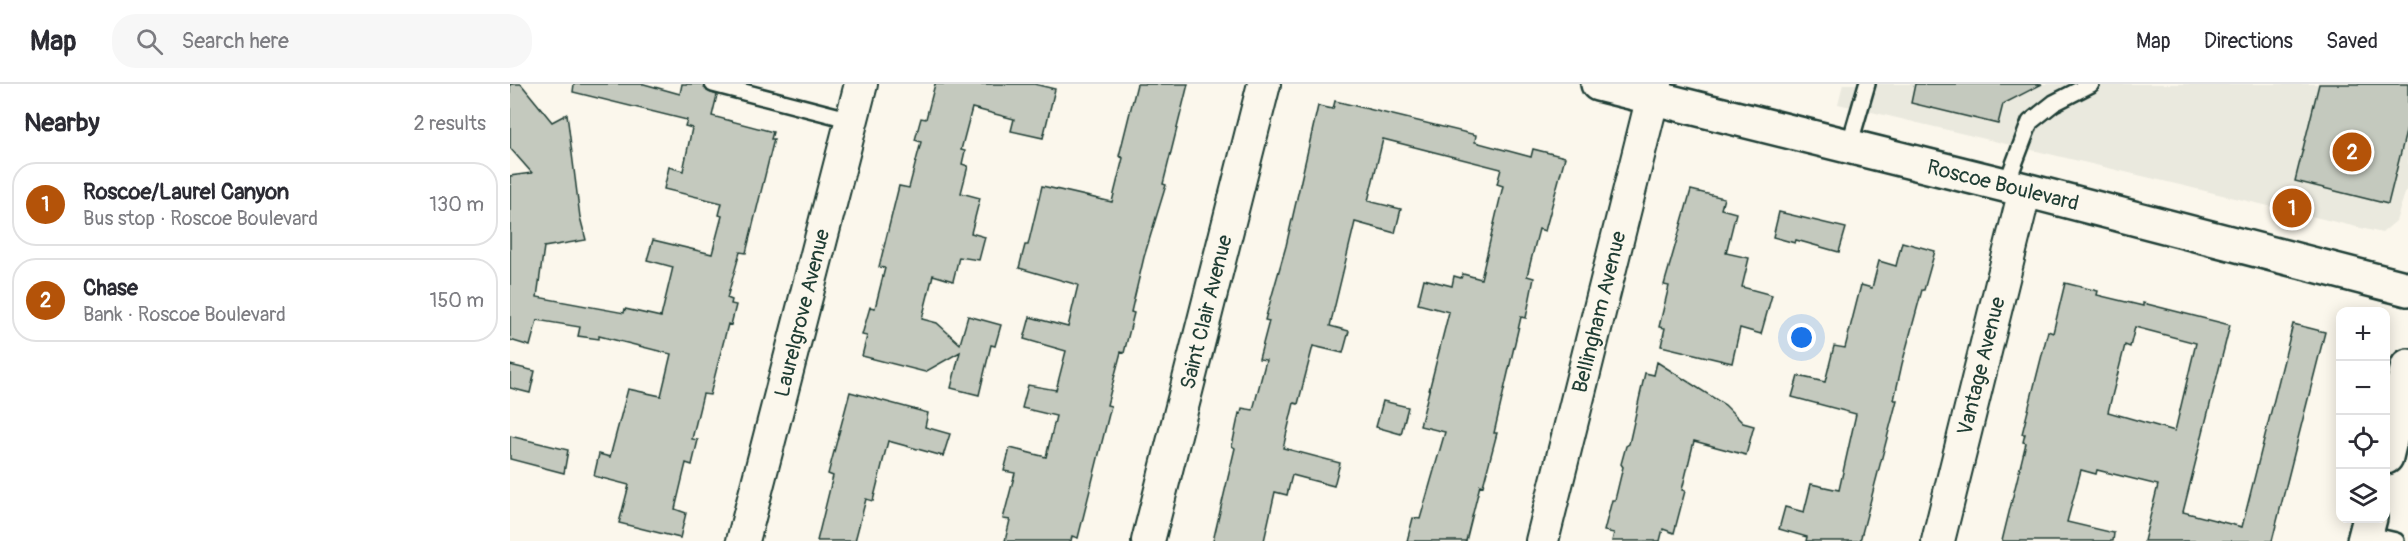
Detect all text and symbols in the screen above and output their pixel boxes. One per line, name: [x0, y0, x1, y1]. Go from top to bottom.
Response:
search box: [112, 14, 532, 68]
text: Map: [30, 24, 76, 59]
icon: search: [133, 25, 166, 58]
text: Search here: [181, 27, 289, 55]
text: Map: [2136, 28, 2171, 55]
text: Directions: [2204, 28, 2293, 55]
text: Saved: [2326, 28, 2378, 55]
text: Nearby: [24, 107, 100, 139]
text: 2 results: [414, 111, 486, 136]
pin: 2: [2332, 130, 2372, 174]
street label: Roscoe Boulevard: [1924, 154, 2082, 217]
text: Roscoe/Laurel Canyon: [83, 178, 289, 206]
pin: 1: [2272, 186, 2312, 230]
text: 1: [42, 192, 49, 217]
text: 130 m: [429, 192, 484, 217]
text: Bus stop · Roscoe Boulevard: [83, 206, 318, 231]
street label: Laurelgrove Avenue: [769, 226, 837, 400]
street label: Bellingham Avenue: [1566, 228, 1633, 396]
street label: Saint Clair Avenue: [1174, 231, 1239, 392]
text: Chase: [83, 274, 138, 302]
text: 2: [40, 288, 51, 313]
text: 150 m: [430, 288, 484, 313]
street label: Vantage Avenue: [1951, 294, 2012, 438]
text: Bank · Roscoe Boulevard: [83, 302, 286, 327]
map controls: [2336, 307, 2390, 523]
button: +: [2336, 307, 2390, 361]
your location: [1787, 323, 1816, 352]
button: −: [2336, 361, 2390, 415]
button: locate: [2336, 415, 2390, 469]
button: layers: [2336, 469, 2390, 523]

